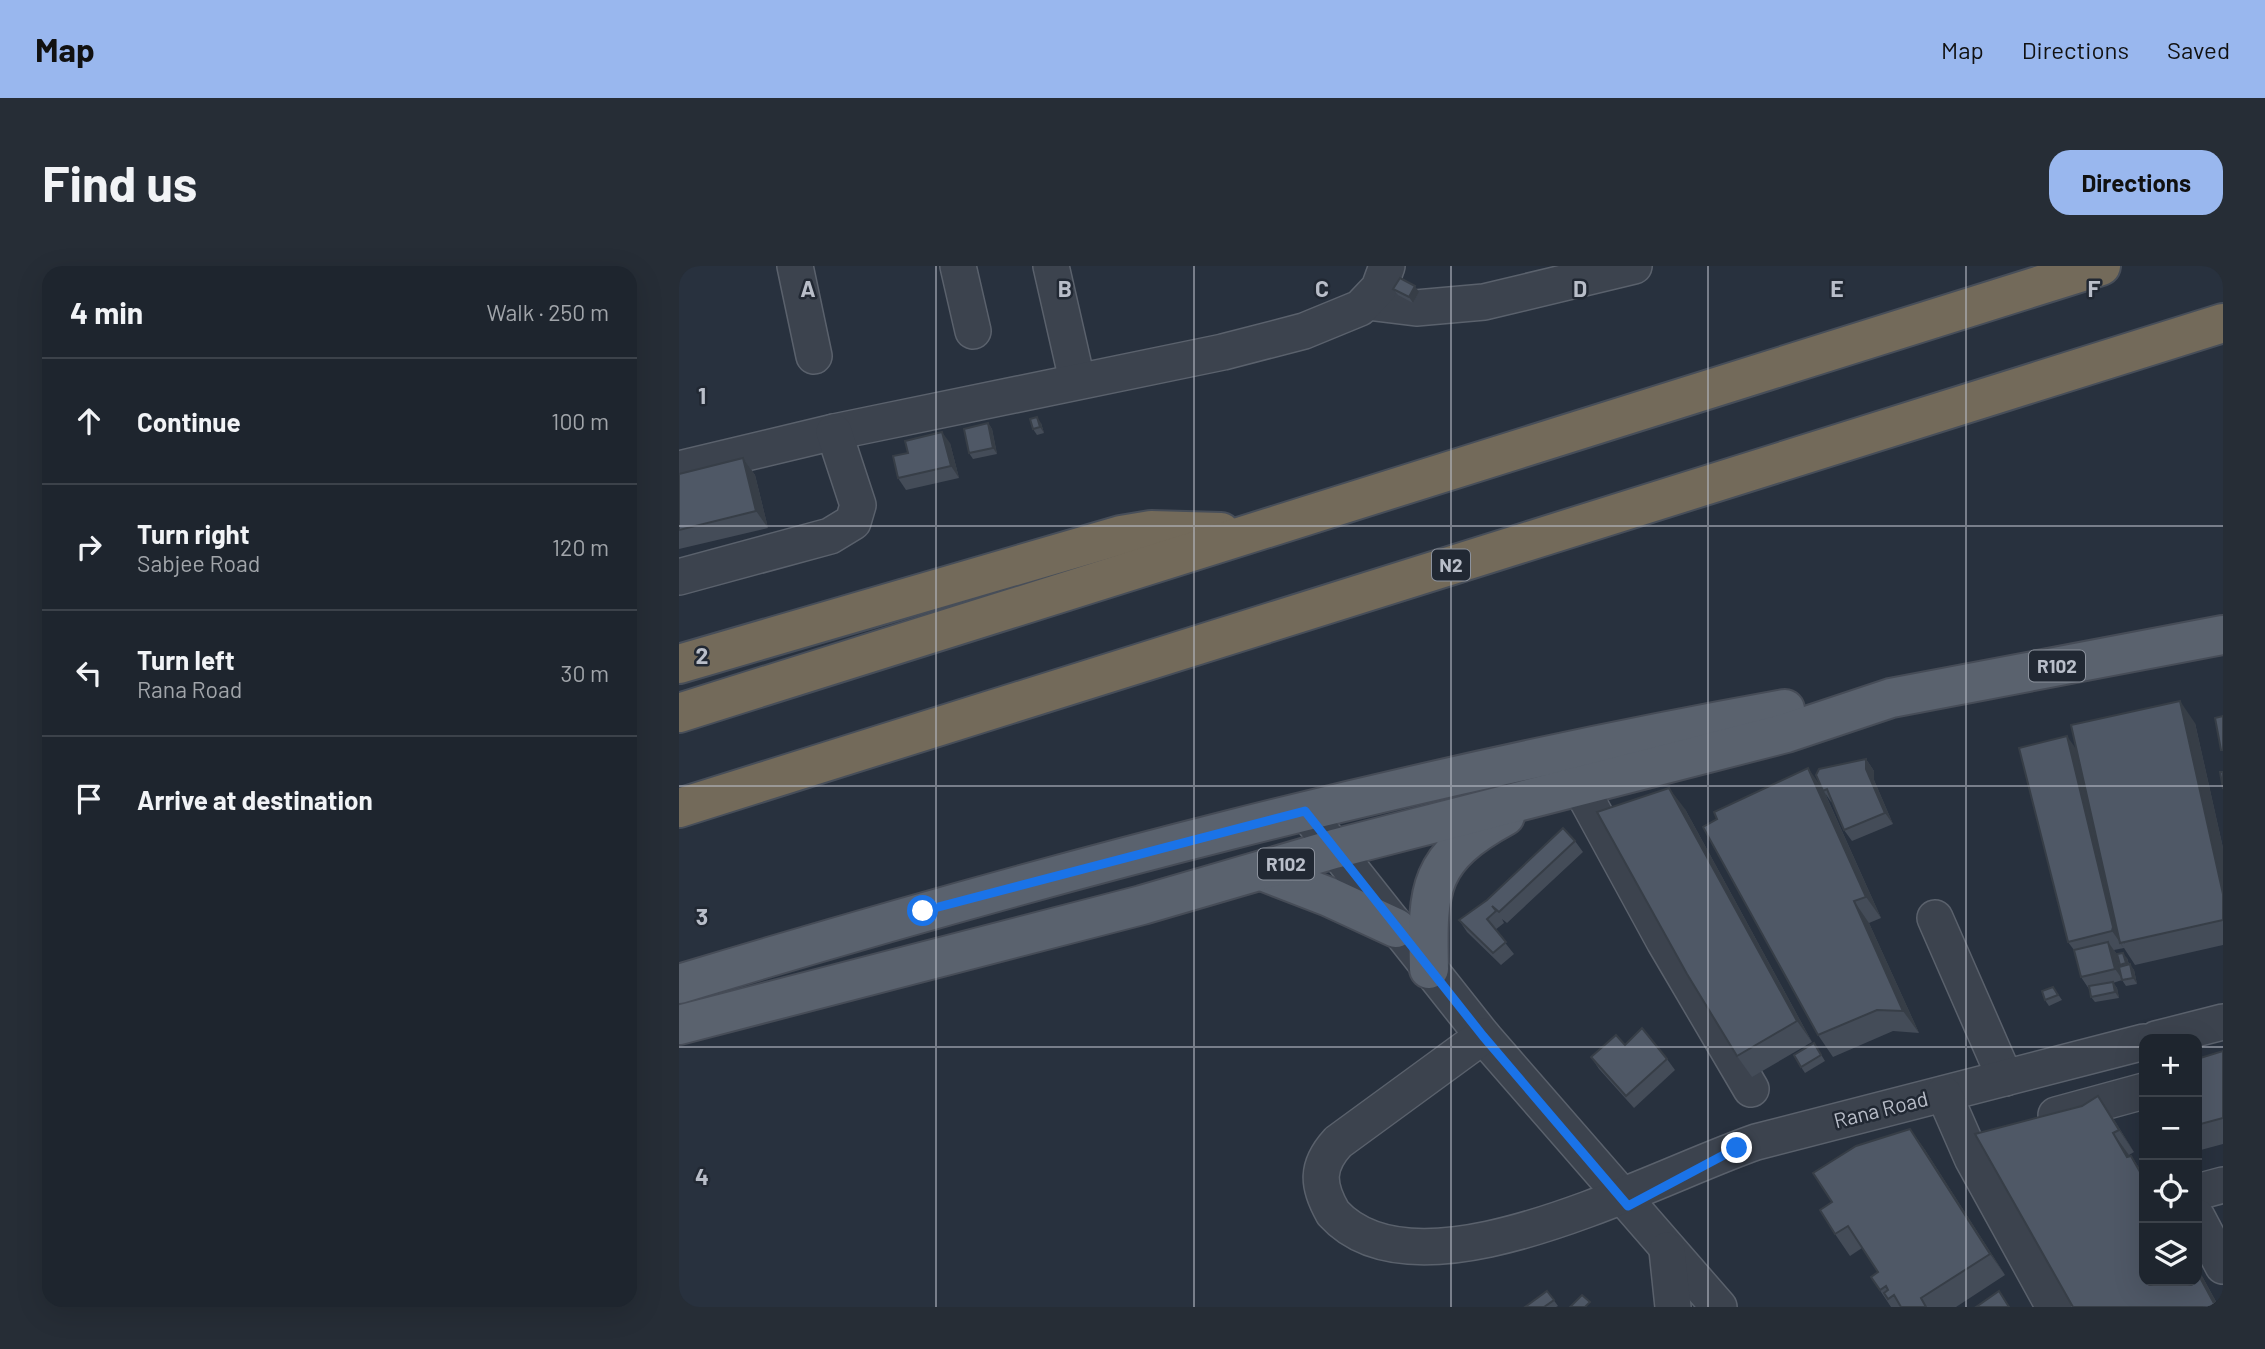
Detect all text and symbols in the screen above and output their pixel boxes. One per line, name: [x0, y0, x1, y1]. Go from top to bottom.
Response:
text: Map: [35, 29, 95, 69]
text: Map: [1941, 35, 1984, 64]
text: Directions: [2022, 35, 2129, 64]
text: Saved: [2167, 35, 2230, 64]
button: Directions: [2049, 150, 2223, 215]
text: Find us: [42, 153, 197, 212]
text: A: [800, 274, 816, 302]
text: B: [1058, 274, 1072, 302]
text: C: [1315, 274, 1329, 302]
text: D: [1573, 274, 1587, 302]
text: E: [1830, 274, 1844, 302]
text: F: [2088, 274, 2101, 302]
text: 4 min: [70, 294, 143, 330]
text: Walk · 250 m: [487, 298, 609, 326]
text: 1: [698, 381, 706, 409]
icon: ahead: [70, 402, 108, 440]
text: Continue: [137, 406, 241, 437]
text: 100 m: [551, 407, 609, 435]
text: Turn right: [137, 518, 250, 549]
icon: right: [70, 528, 108, 566]
text: 120 m: [552, 533, 609, 561]
text: Sabjee Road: [137, 549, 260, 577]
road number: N2: [1432, 550, 1470, 580]
text: 2: [696, 641, 708, 669]
text: Turn left: [137, 644, 235, 675]
road number: R102: [2029, 650, 2085, 682]
icon: left: [70, 654, 108, 692]
text: 30 m: [561, 659, 609, 687]
text: Rana Road: [137, 675, 242, 703]
icon: arrive: [70, 780, 108, 818]
text: Arrive at destination: [137, 784, 373, 815]
road number: R102: [1258, 848, 1314, 880]
route start: [907, 895, 938, 926]
text: 3: [696, 902, 708, 930]
map controls: [2139, 1034, 2202, 1286]
button: +: [2139, 1034, 2202, 1097]
street label: Rana Road: [1831, 1085, 1930, 1132]
button: −: [2139, 1097, 2202, 1160]
route end: [1721, 1132, 1752, 1163]
button: locate: [2139, 1160, 2202, 1223]
text: 4: [695, 1162, 709, 1190]
button: layers: [2139, 1223, 2202, 1286]

